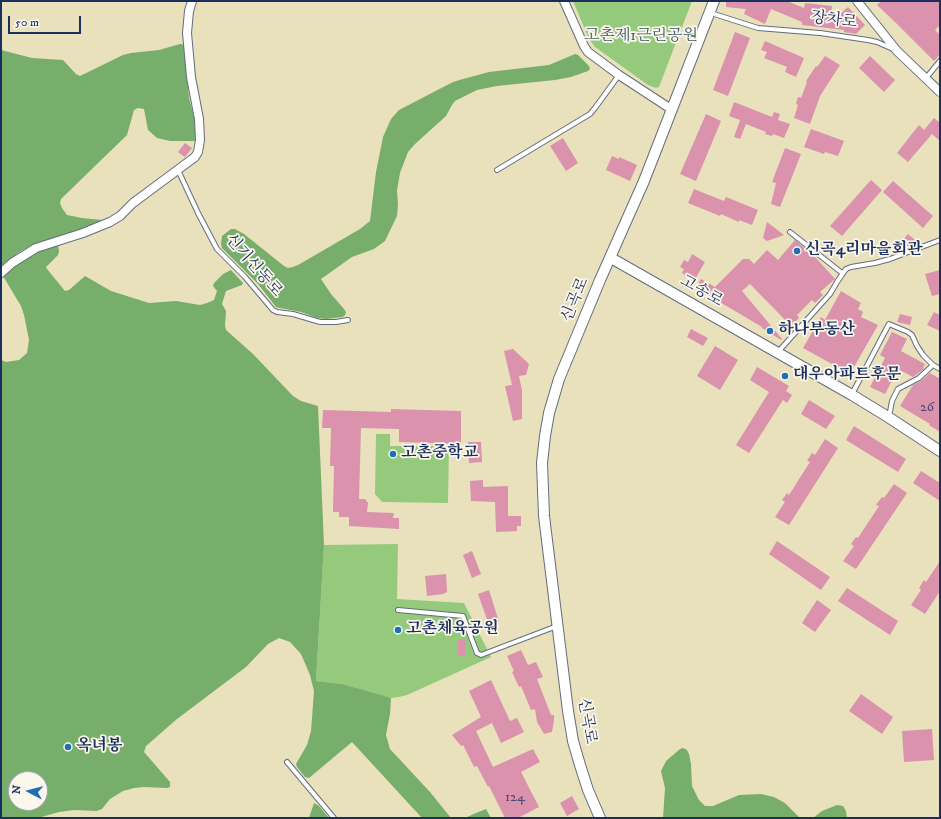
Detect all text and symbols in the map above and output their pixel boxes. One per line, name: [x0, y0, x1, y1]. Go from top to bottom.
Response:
scale bar: [10, 8, 83, 34]
street label: 장차로: [810, 9, 858, 33]
text: 50 m: [15, 15, 39, 30]
park label: 고촌제1근린공원: [584, 27, 698, 47]
street label: 신기신동로: [220, 231, 286, 301]
place label: 신곡4리마을회관: [805, 241, 922, 261]
marker: 신곡4리마을회관: [792, 246, 802, 256]
street label: 고송로: [676, 272, 726, 312]
street label: 신곡로: [558, 275, 594, 325]
place label: 하나부동산: [778, 321, 855, 341]
marker: 하나부동산: [765, 326, 775, 336]
place label: 대우아파트후문: [793, 366, 901, 386]
marker: 대우아파트후문: [780, 371, 790, 381]
house number: 26: [920, 400, 934, 416]
place label: 고촌중학교: [401, 444, 478, 464]
marker: 고촌중학교: [388, 449, 398, 459]
place label: 고촌체육공원: [406, 620, 499, 640]
marker: 고촌체육공원: [393, 625, 403, 635]
street label: 신곡로: [573, 697, 599, 745]
place label: 옥녀봉: [76, 737, 122, 757]
marker: 옥녀봉: [63, 742, 73, 752]
north arrow: [8, 771, 48, 811]
text: N: [10, 784, 25, 795]
house number: 124: [505, 790, 525, 806]

